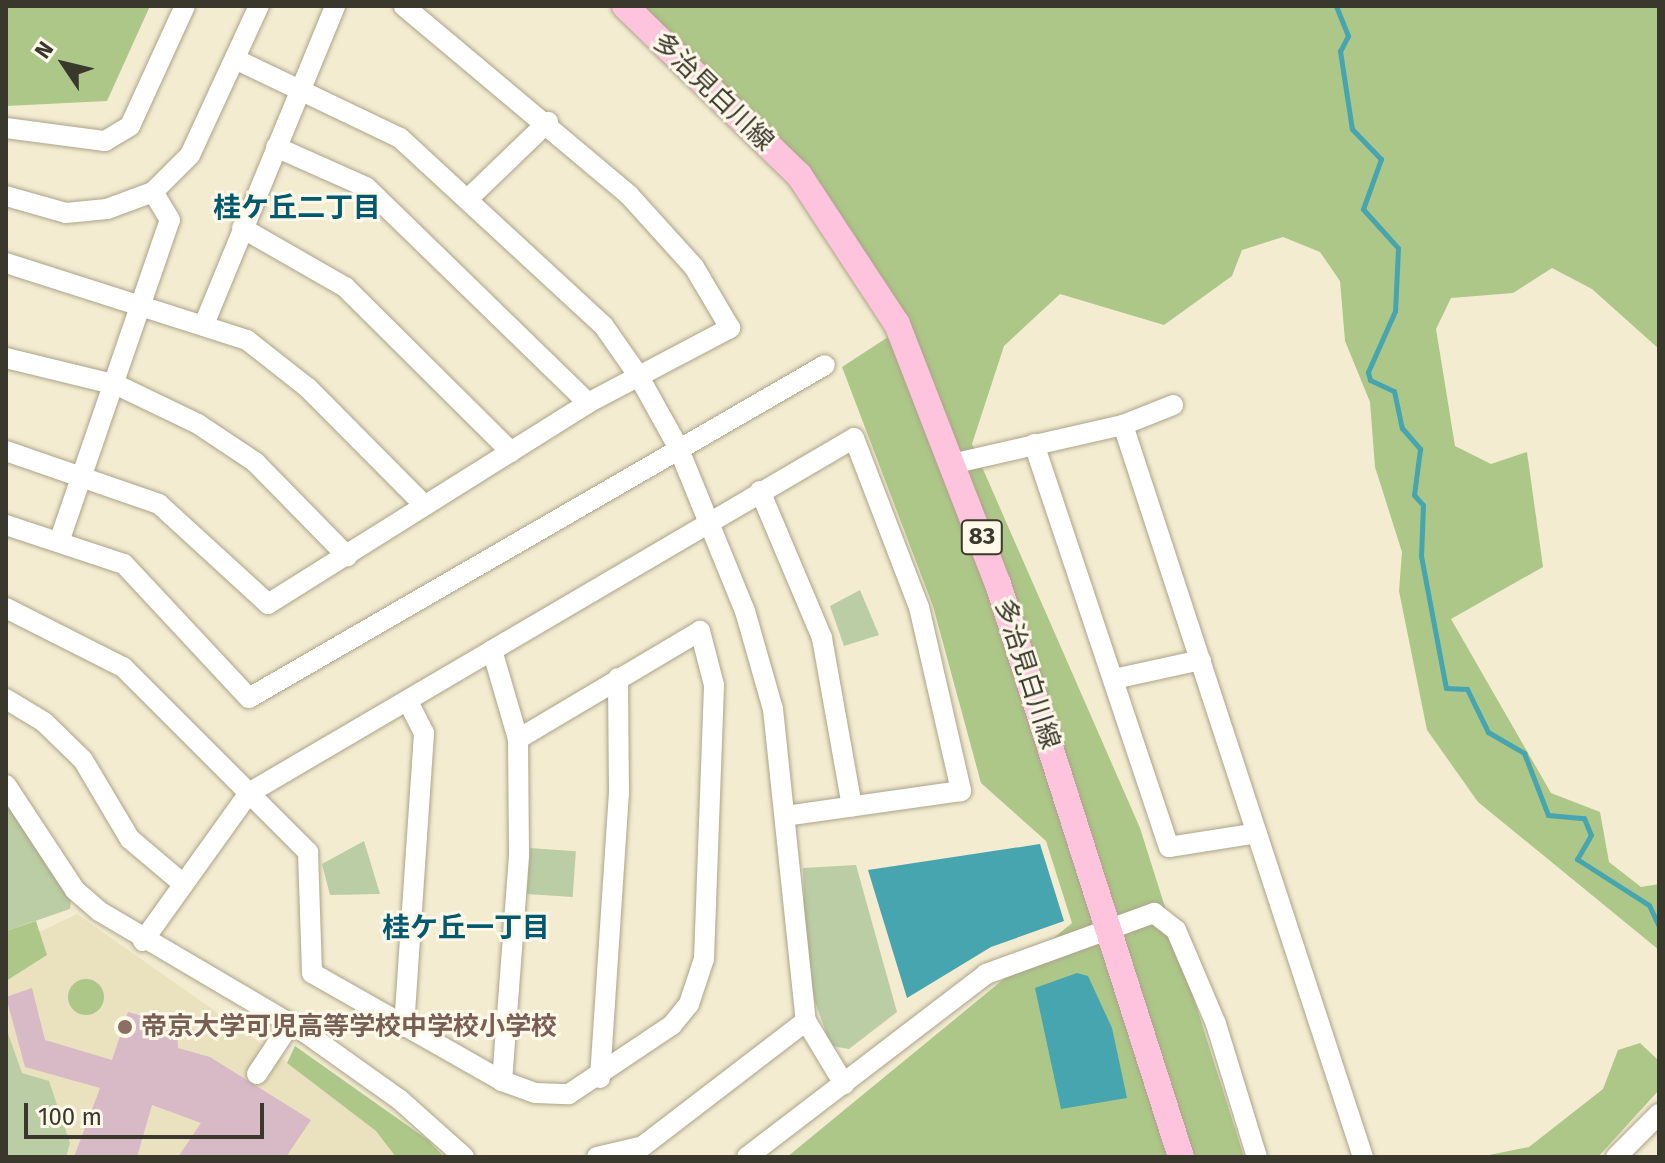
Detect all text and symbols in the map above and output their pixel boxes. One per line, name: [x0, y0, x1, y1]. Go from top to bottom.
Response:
north arrow: [24, 24, 104, 104]
street label: 多治見白川線: [646, 27, 780, 157]
text: N: [29, 36, 59, 64]
district label: 桂ケ丘二丁目: [213, 191, 381, 225]
road number: 83: [960, 517, 1004, 557]
street label: 多治見白川線: [988, 595, 1066, 753]
district label: 桂ケ丘一丁目: [382, 911, 550, 945]
place label: 帝京大学可児高等学校中学校小学校: [141, 1011, 557, 1043]
marker: 帝京大学可児高等学校中学校小学校: [116, 1018, 134, 1036]
scale bar: [28, 1087, 268, 1137]
text: 100 m: [38, 1103, 102, 1131]

